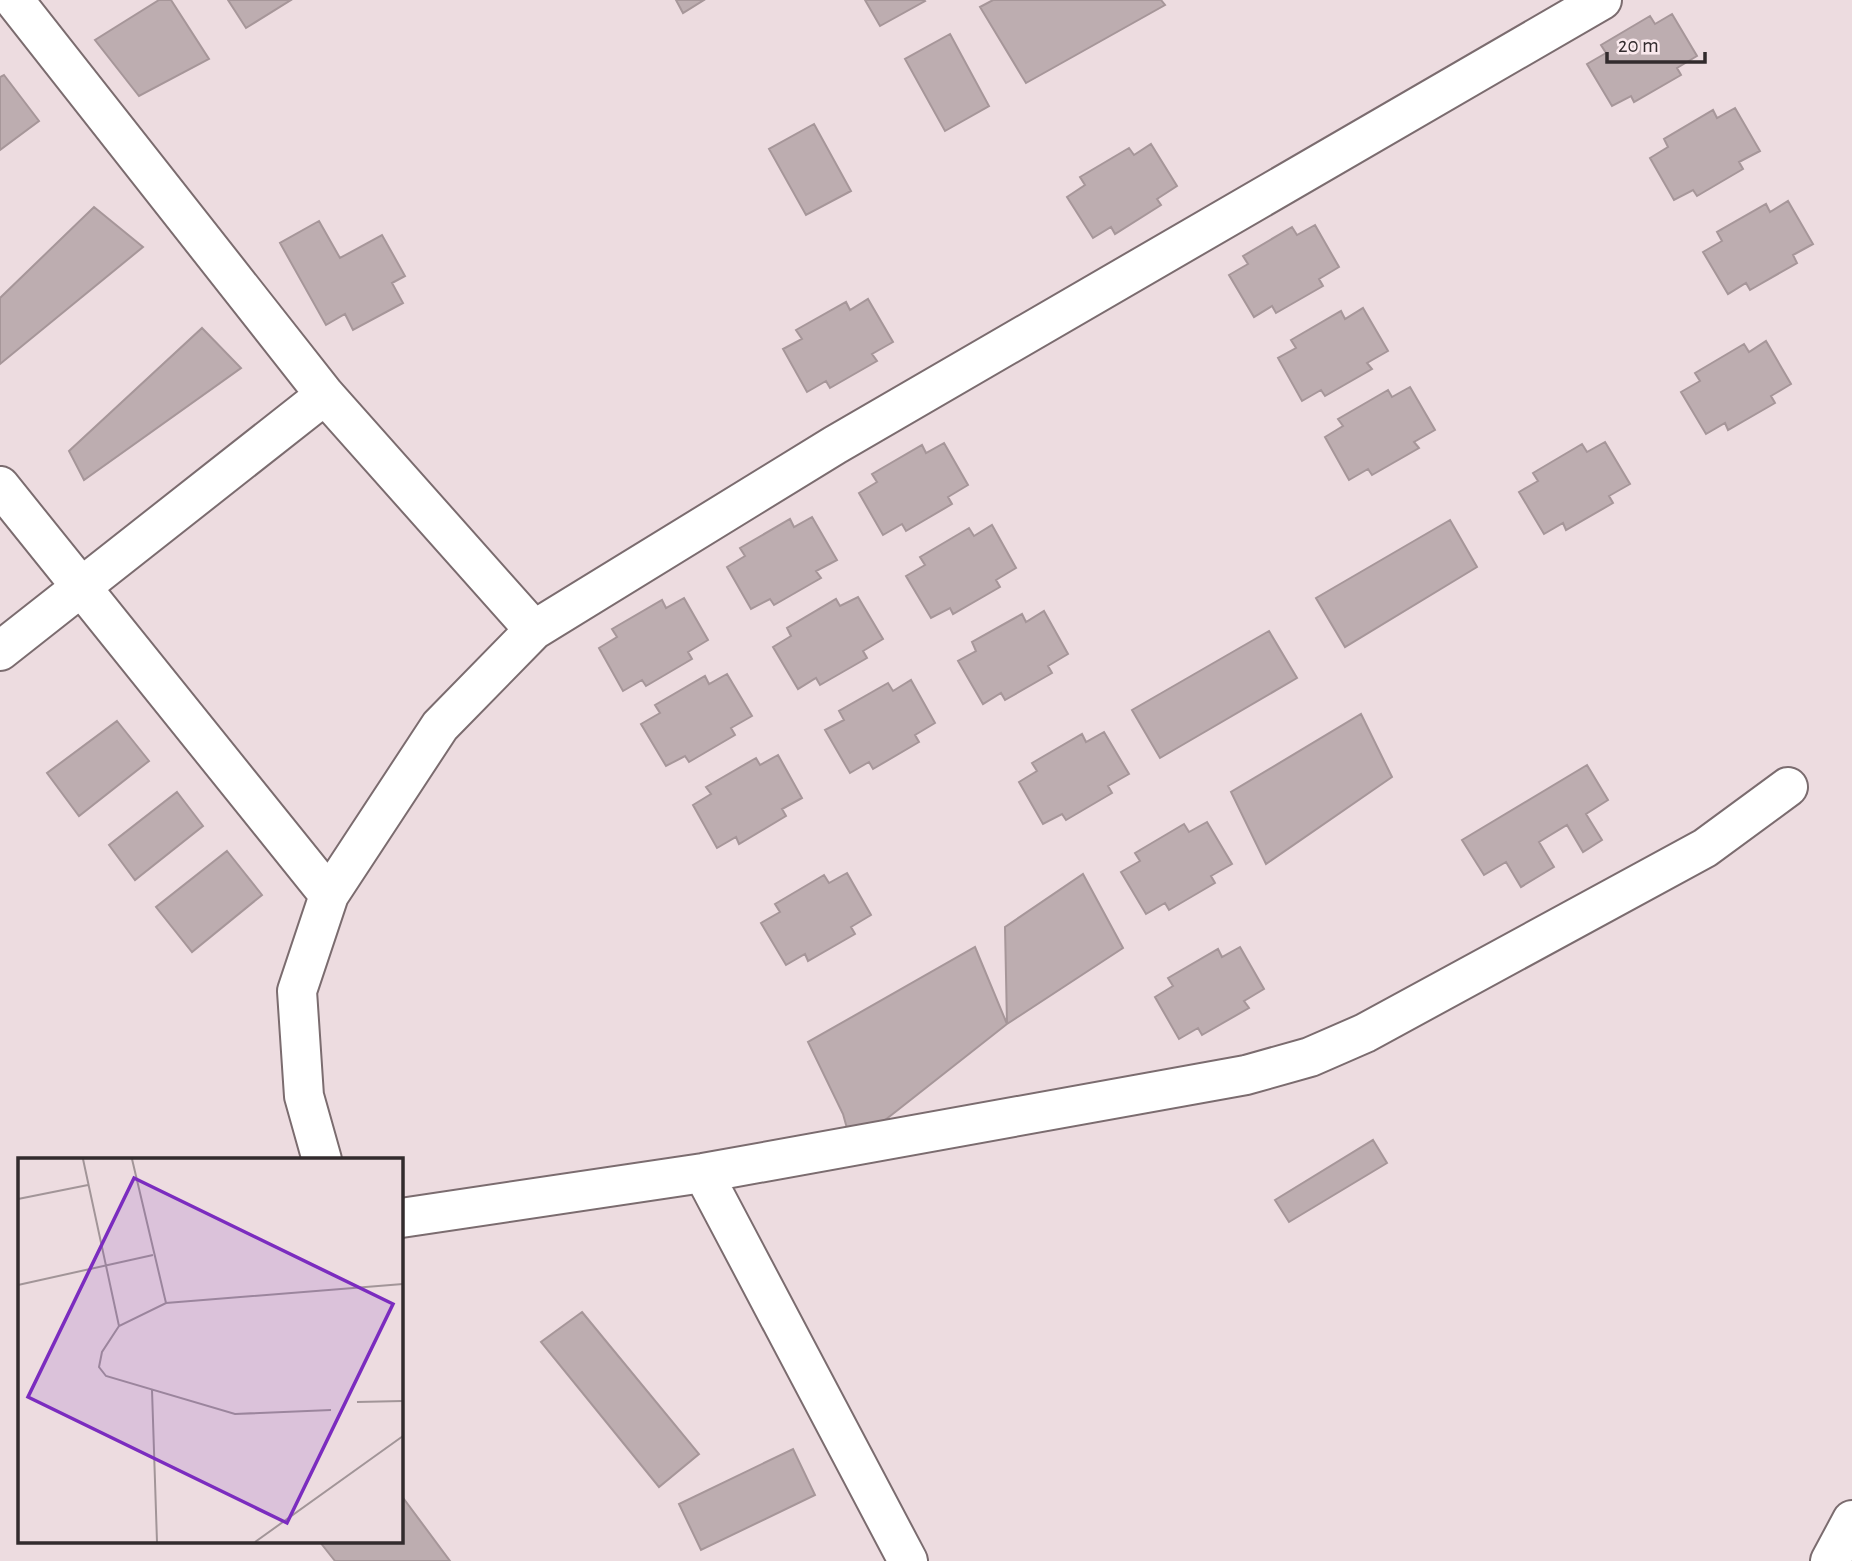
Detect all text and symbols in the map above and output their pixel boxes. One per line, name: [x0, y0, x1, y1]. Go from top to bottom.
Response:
scale bar: [1607, 21, 1705, 65]
text: 20 m: [1618, 35, 1659, 56]
inset map: [18, 1158, 402, 1544]

